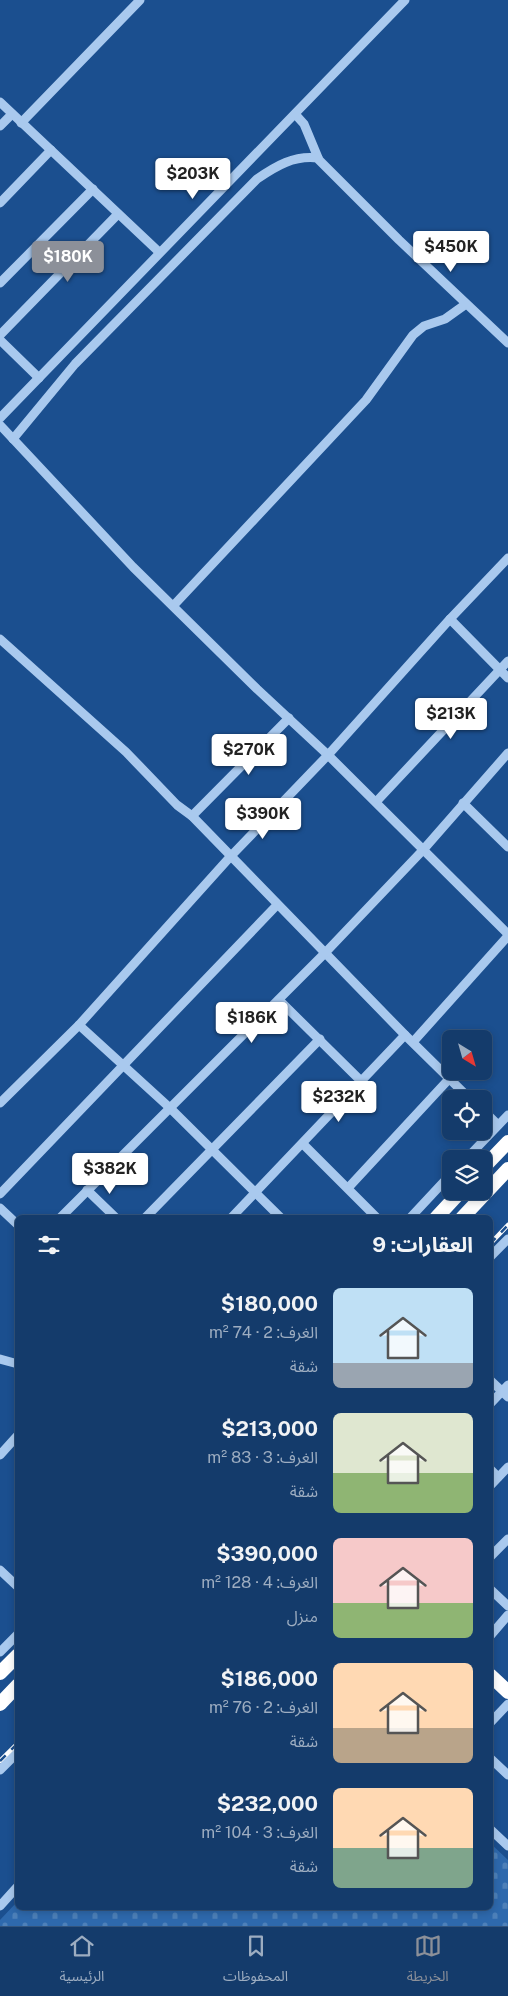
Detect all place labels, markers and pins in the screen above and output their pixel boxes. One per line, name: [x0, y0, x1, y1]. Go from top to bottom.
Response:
pin: $203K: [158, 158, 228, 200]
pin: $450K: [416, 230, 486, 273]
pin: $180K: [33, 240, 103, 283]
pin: $213K: [416, 698, 486, 740]
pin: $270K: [214, 734, 284, 776]
pin: $390K: [228, 798, 298, 840]
pin: $186K: [217, 1002, 287, 1044]
pin: $232K: [304, 1080, 374, 1123]
pin: $382K: [75, 1152, 145, 1195]

